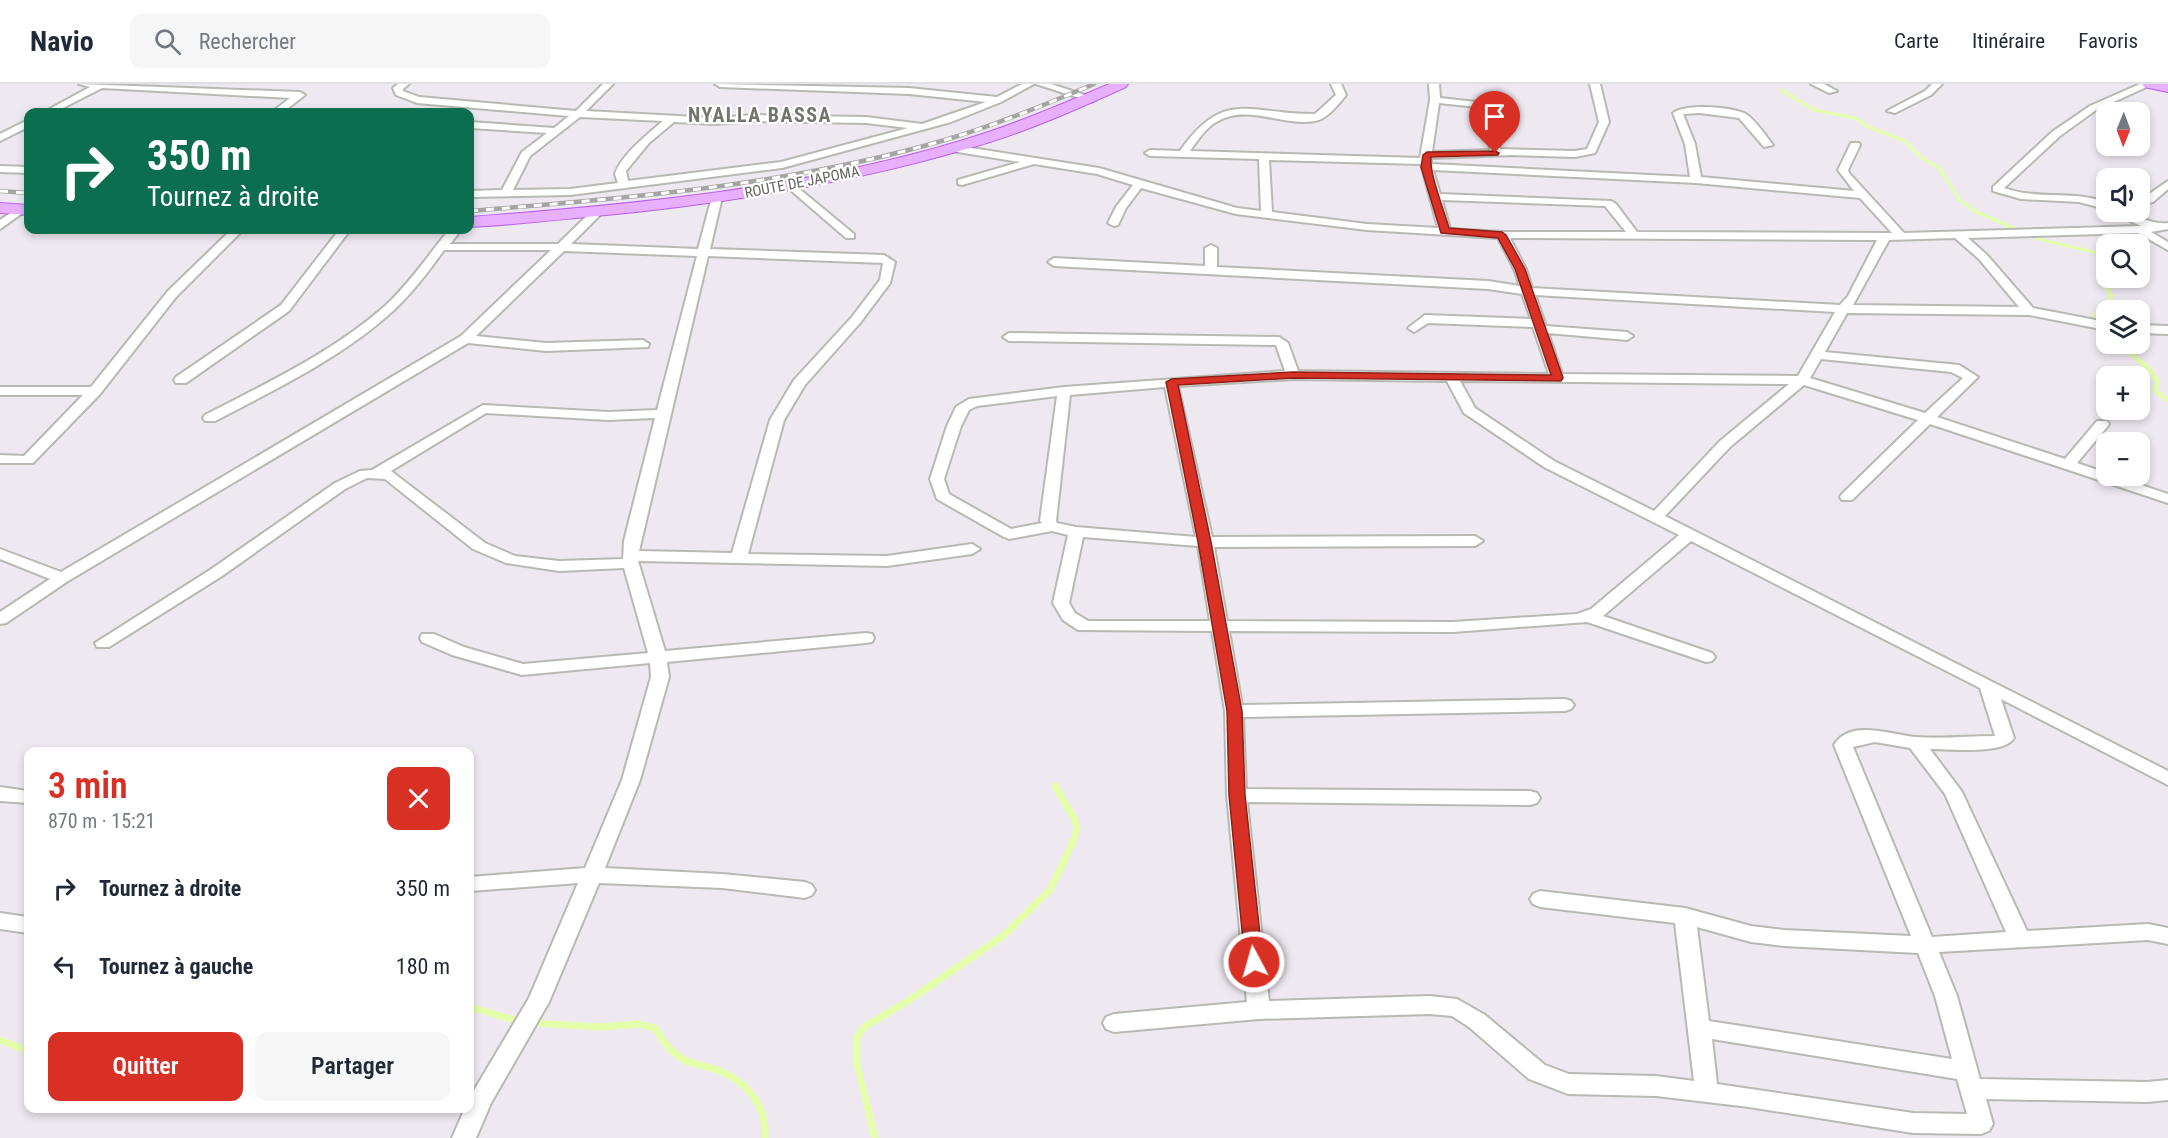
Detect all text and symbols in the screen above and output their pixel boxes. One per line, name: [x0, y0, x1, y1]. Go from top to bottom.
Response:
search box: [130, 14, 550, 68]
text: Navio: [30, 25, 94, 58]
icon: search: [151, 25, 184, 58]
text: Rechercher: [199, 29, 296, 54]
text: Carte: [1894, 29, 1939, 53]
text: Itinéraire: [1972, 29, 2045, 53]
text: Favoris: [2078, 29, 2138, 53]
pin: [1469, 91, 1520, 153]
icon: arrive: [1478, 100, 1511, 133]
north arrow: [2096, 102, 2150, 156]
map controls: [2096, 102, 2150, 486]
district label: NYALLA BASSA: [688, 103, 832, 127]
text: 350 m: [147, 131, 252, 180]
icon: right: [48, 132, 126, 210]
street label: ROUTE DE JAPOMA: [743, 162, 861, 202]
button: sound: [2096, 168, 2150, 222]
text: Tournez à droite: [147, 181, 319, 213]
button: search: [2096, 234, 2150, 288]
button: layers: [2096, 300, 2150, 354]
button: +: [2096, 366, 2150, 420]
button: −: [2096, 432, 2150, 486]
text: 3 min: [48, 765, 128, 807]
button: close: [387, 767, 450, 830]
text: 870 m · 15:21: [48, 809, 155, 833]
icon: right: [48, 872, 81, 905]
text: Tournez à droite: [99, 876, 241, 901]
text: 350 m: [396, 876, 450, 901]
position arrow: [1222, 930, 1286, 994]
icon: left: [48, 950, 81, 983]
text: Tournez à gauche: [99, 954, 253, 979]
text: 180 m: [396, 954, 450, 979]
button: Quitter: [48, 1032, 243, 1101]
button: Partager: [255, 1032, 450, 1101]

